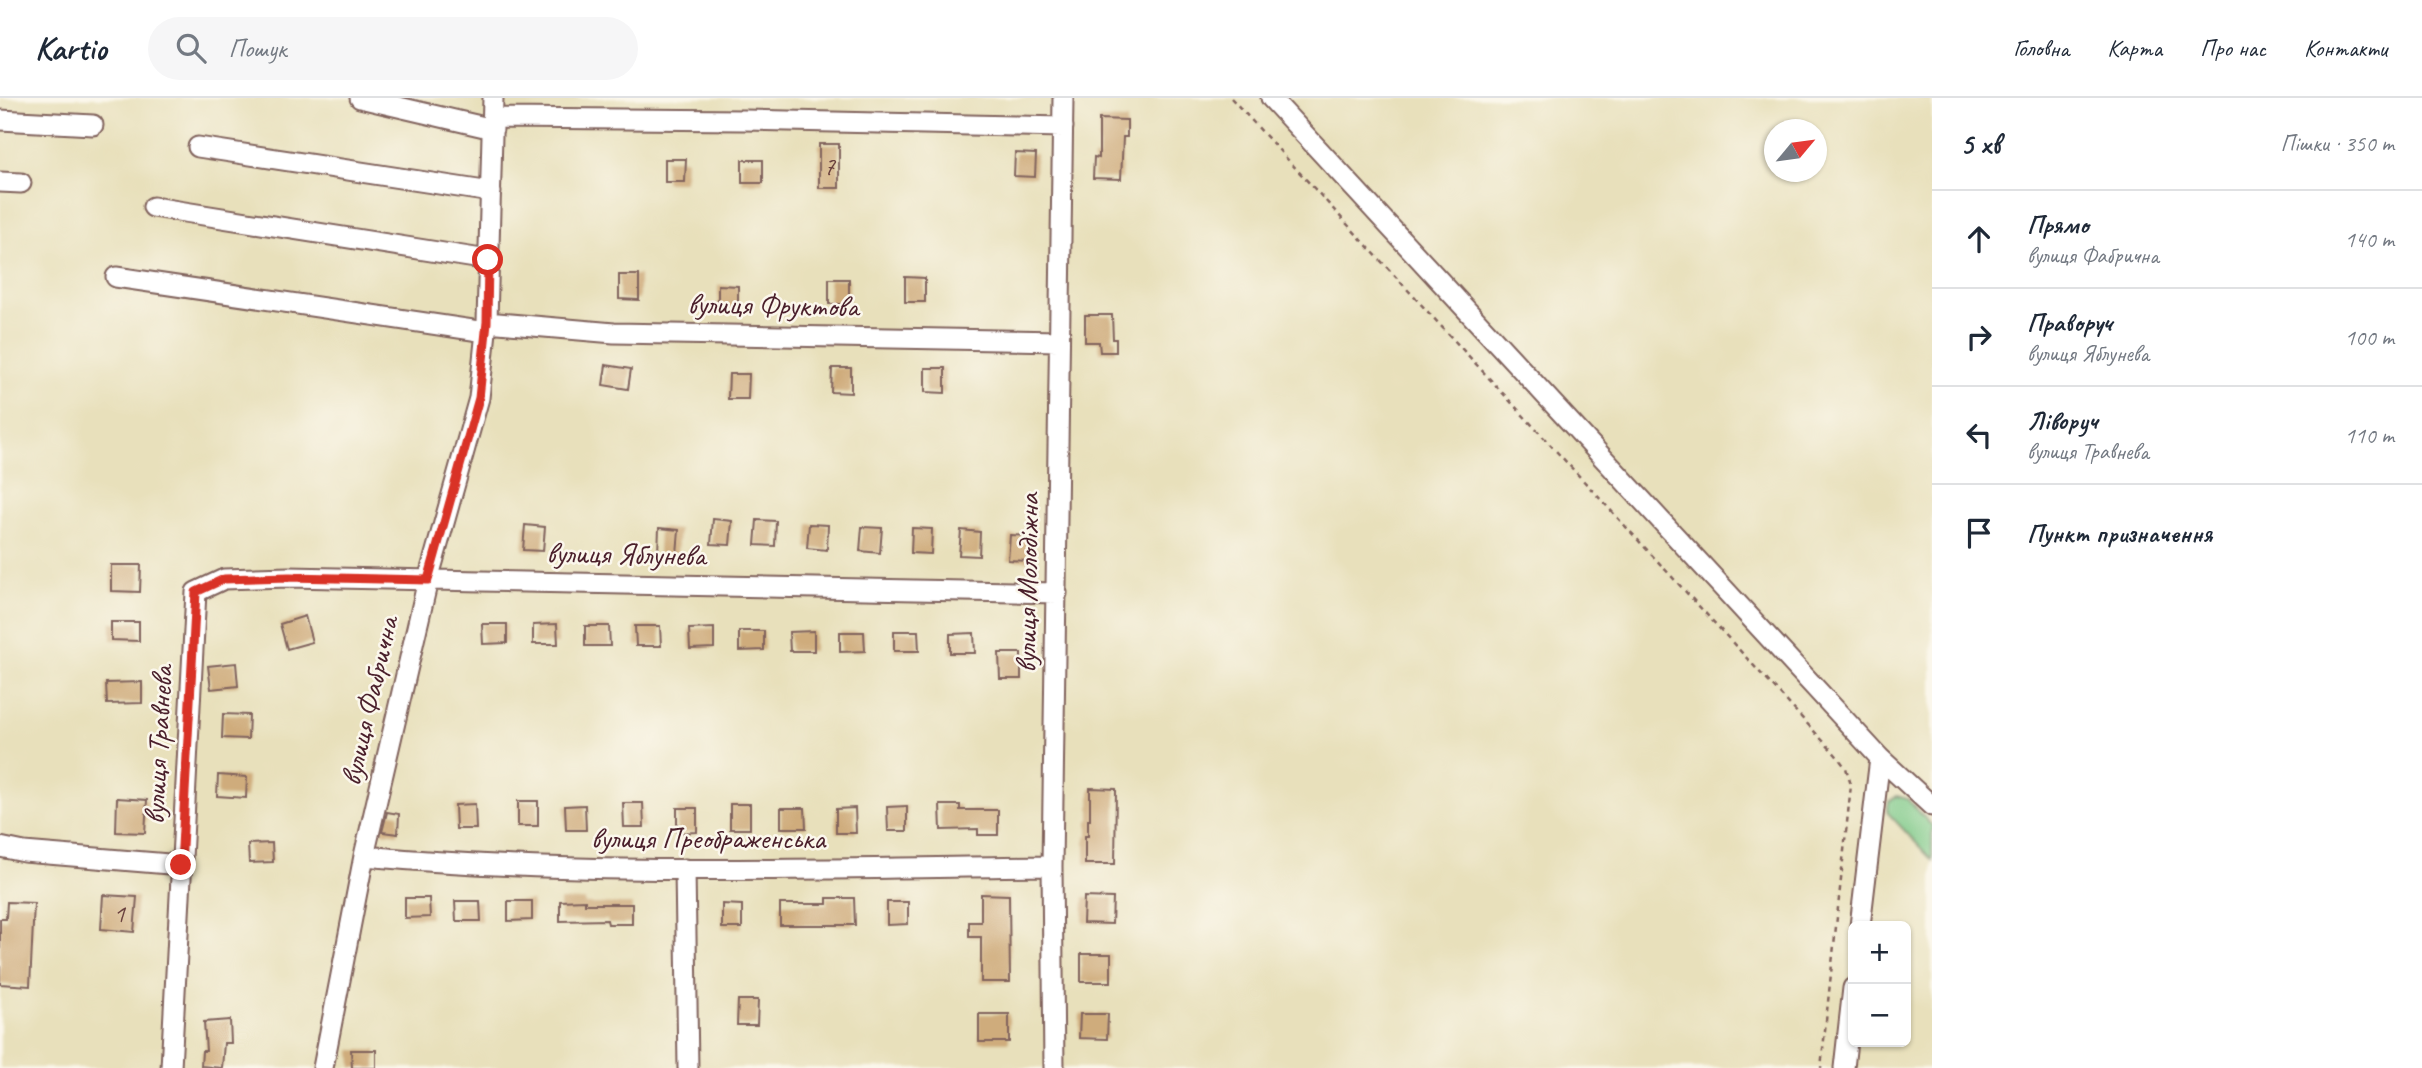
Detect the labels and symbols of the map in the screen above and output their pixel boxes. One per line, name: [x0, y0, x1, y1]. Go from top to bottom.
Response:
north arrow: [1764, 119, 1827, 182]
house number: 7: [823, 150, 836, 183]
route start: [472, 244, 503, 275]
street label: вулиця Фруктова: [687, 285, 861, 326]
street label: вулиця Молодіжна: [1006, 491, 1048, 673]
street label: вулиця Яблунева: [546, 534, 709, 574]
street label: вулиця Фабрична: [331, 610, 407, 789]
street label: вулиця Травнева: [135, 662, 181, 825]
street label: вулиця Преображенська: [591, 819, 827, 857]
route end: [165, 849, 196, 880]
house number: 1: [113, 897, 126, 930]

